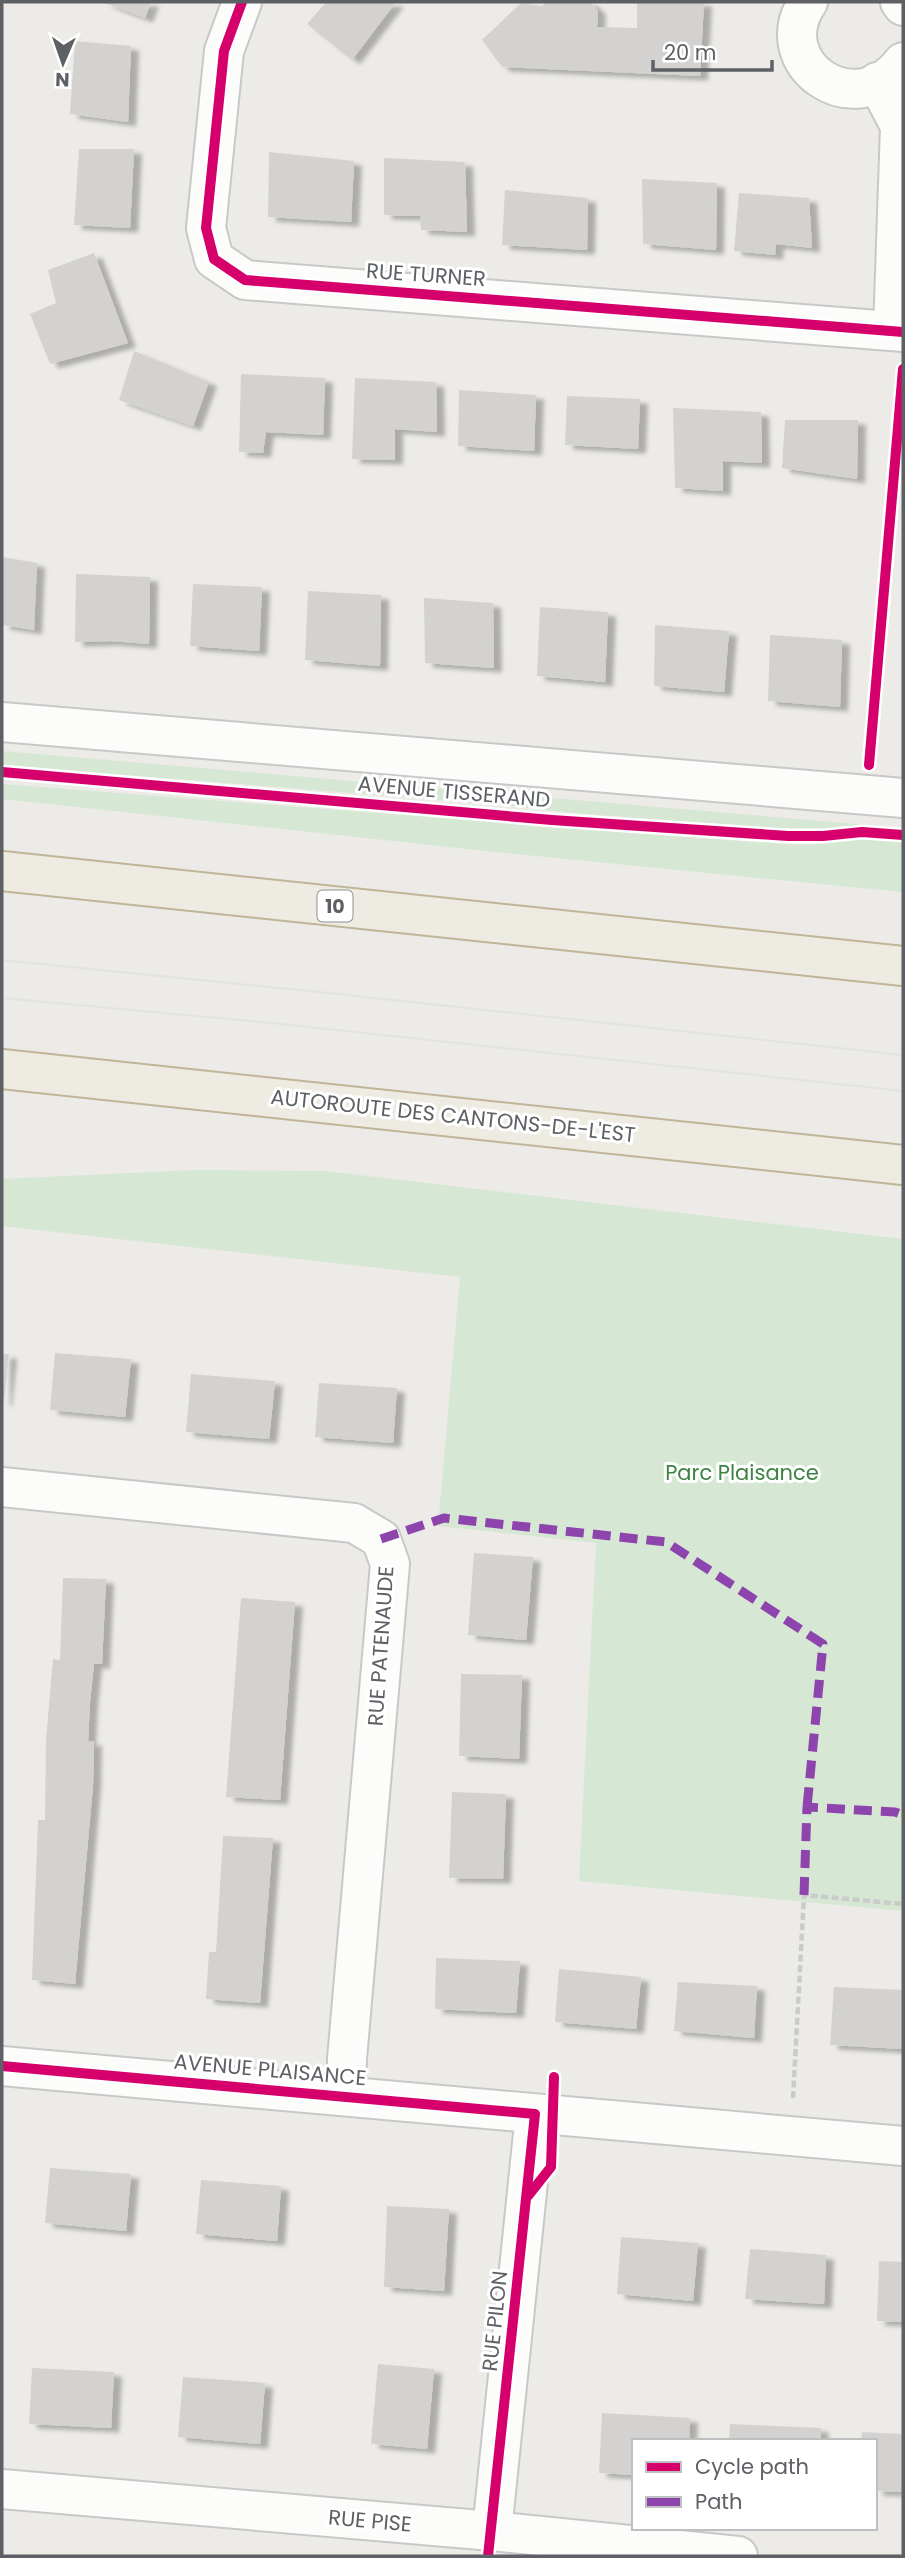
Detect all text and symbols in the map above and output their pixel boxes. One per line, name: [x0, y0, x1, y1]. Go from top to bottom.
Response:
north arrow: [28, 28, 98, 98]
scale bar: [653, 28, 772, 72]
text: 20 m: [664, 38, 717, 67]
text: N: [55, 66, 70, 93]
street label: RUE TURNER: [365, 256, 487, 293]
street label: AVENUE TISSERAND: [357, 769, 551, 814]
road number: 10: [318, 890, 352, 922]
street label: AUTOROUTE DES CANTONS-DE-L'EST: [269, 1082, 637, 1149]
park label: Parc Plaisance: [665, 1458, 819, 1487]
street label: RUE PATENAUDE: [360, 1565, 401, 1727]
street label: AVENUE PLAISANCE: [173, 2047, 368, 2092]
street label: RUE PILON: [475, 2269, 514, 2373]
legend: [632, 2439, 877, 2530]
text: Cycle path: [695, 2452, 809, 2481]
text: Path: [695, 2487, 742, 2516]
street label: RUE PISE: [327, 2502, 413, 2539]

